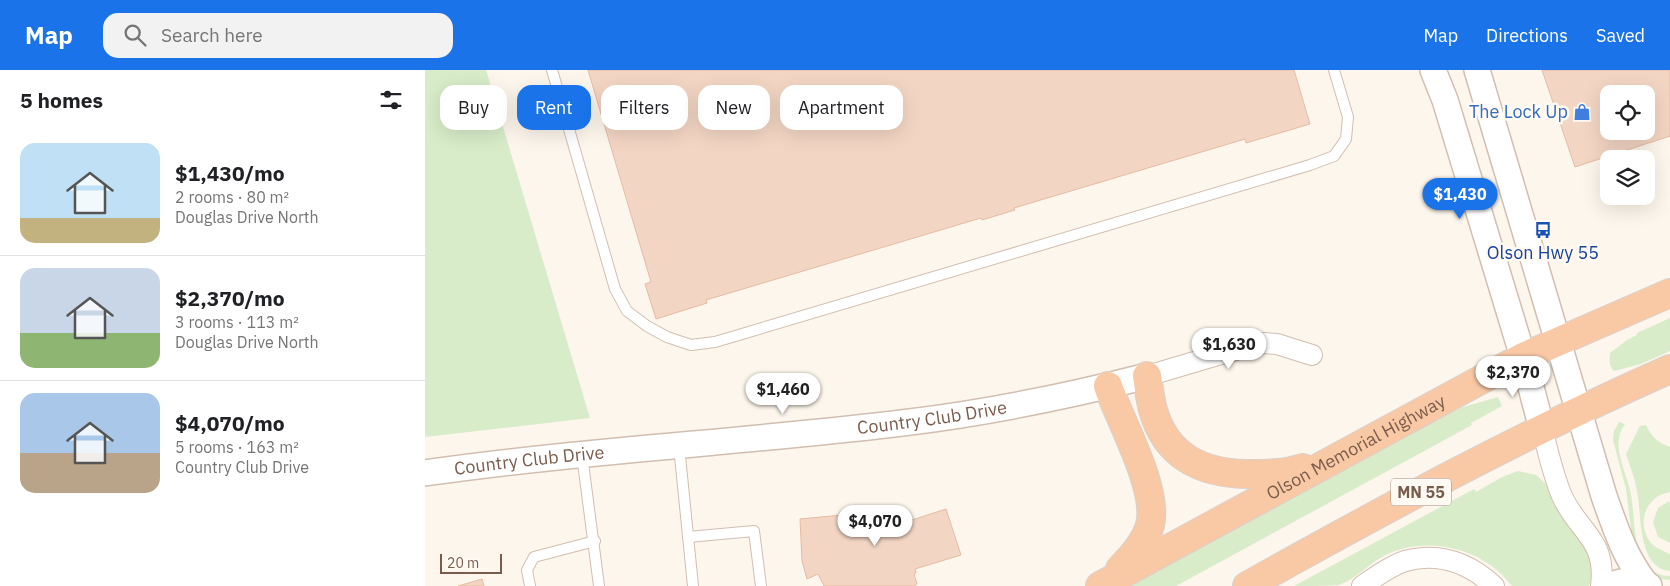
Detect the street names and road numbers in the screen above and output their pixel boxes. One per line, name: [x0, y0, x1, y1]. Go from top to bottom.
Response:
street label: Olson Memorial Highway: [1262, 389, 1449, 505]
street label: Country Club Drive: [856, 395, 1009, 439]
street label: Country Club Drive: [453, 440, 605, 480]
road number: MN 55: [1391, 478, 1451, 506]

